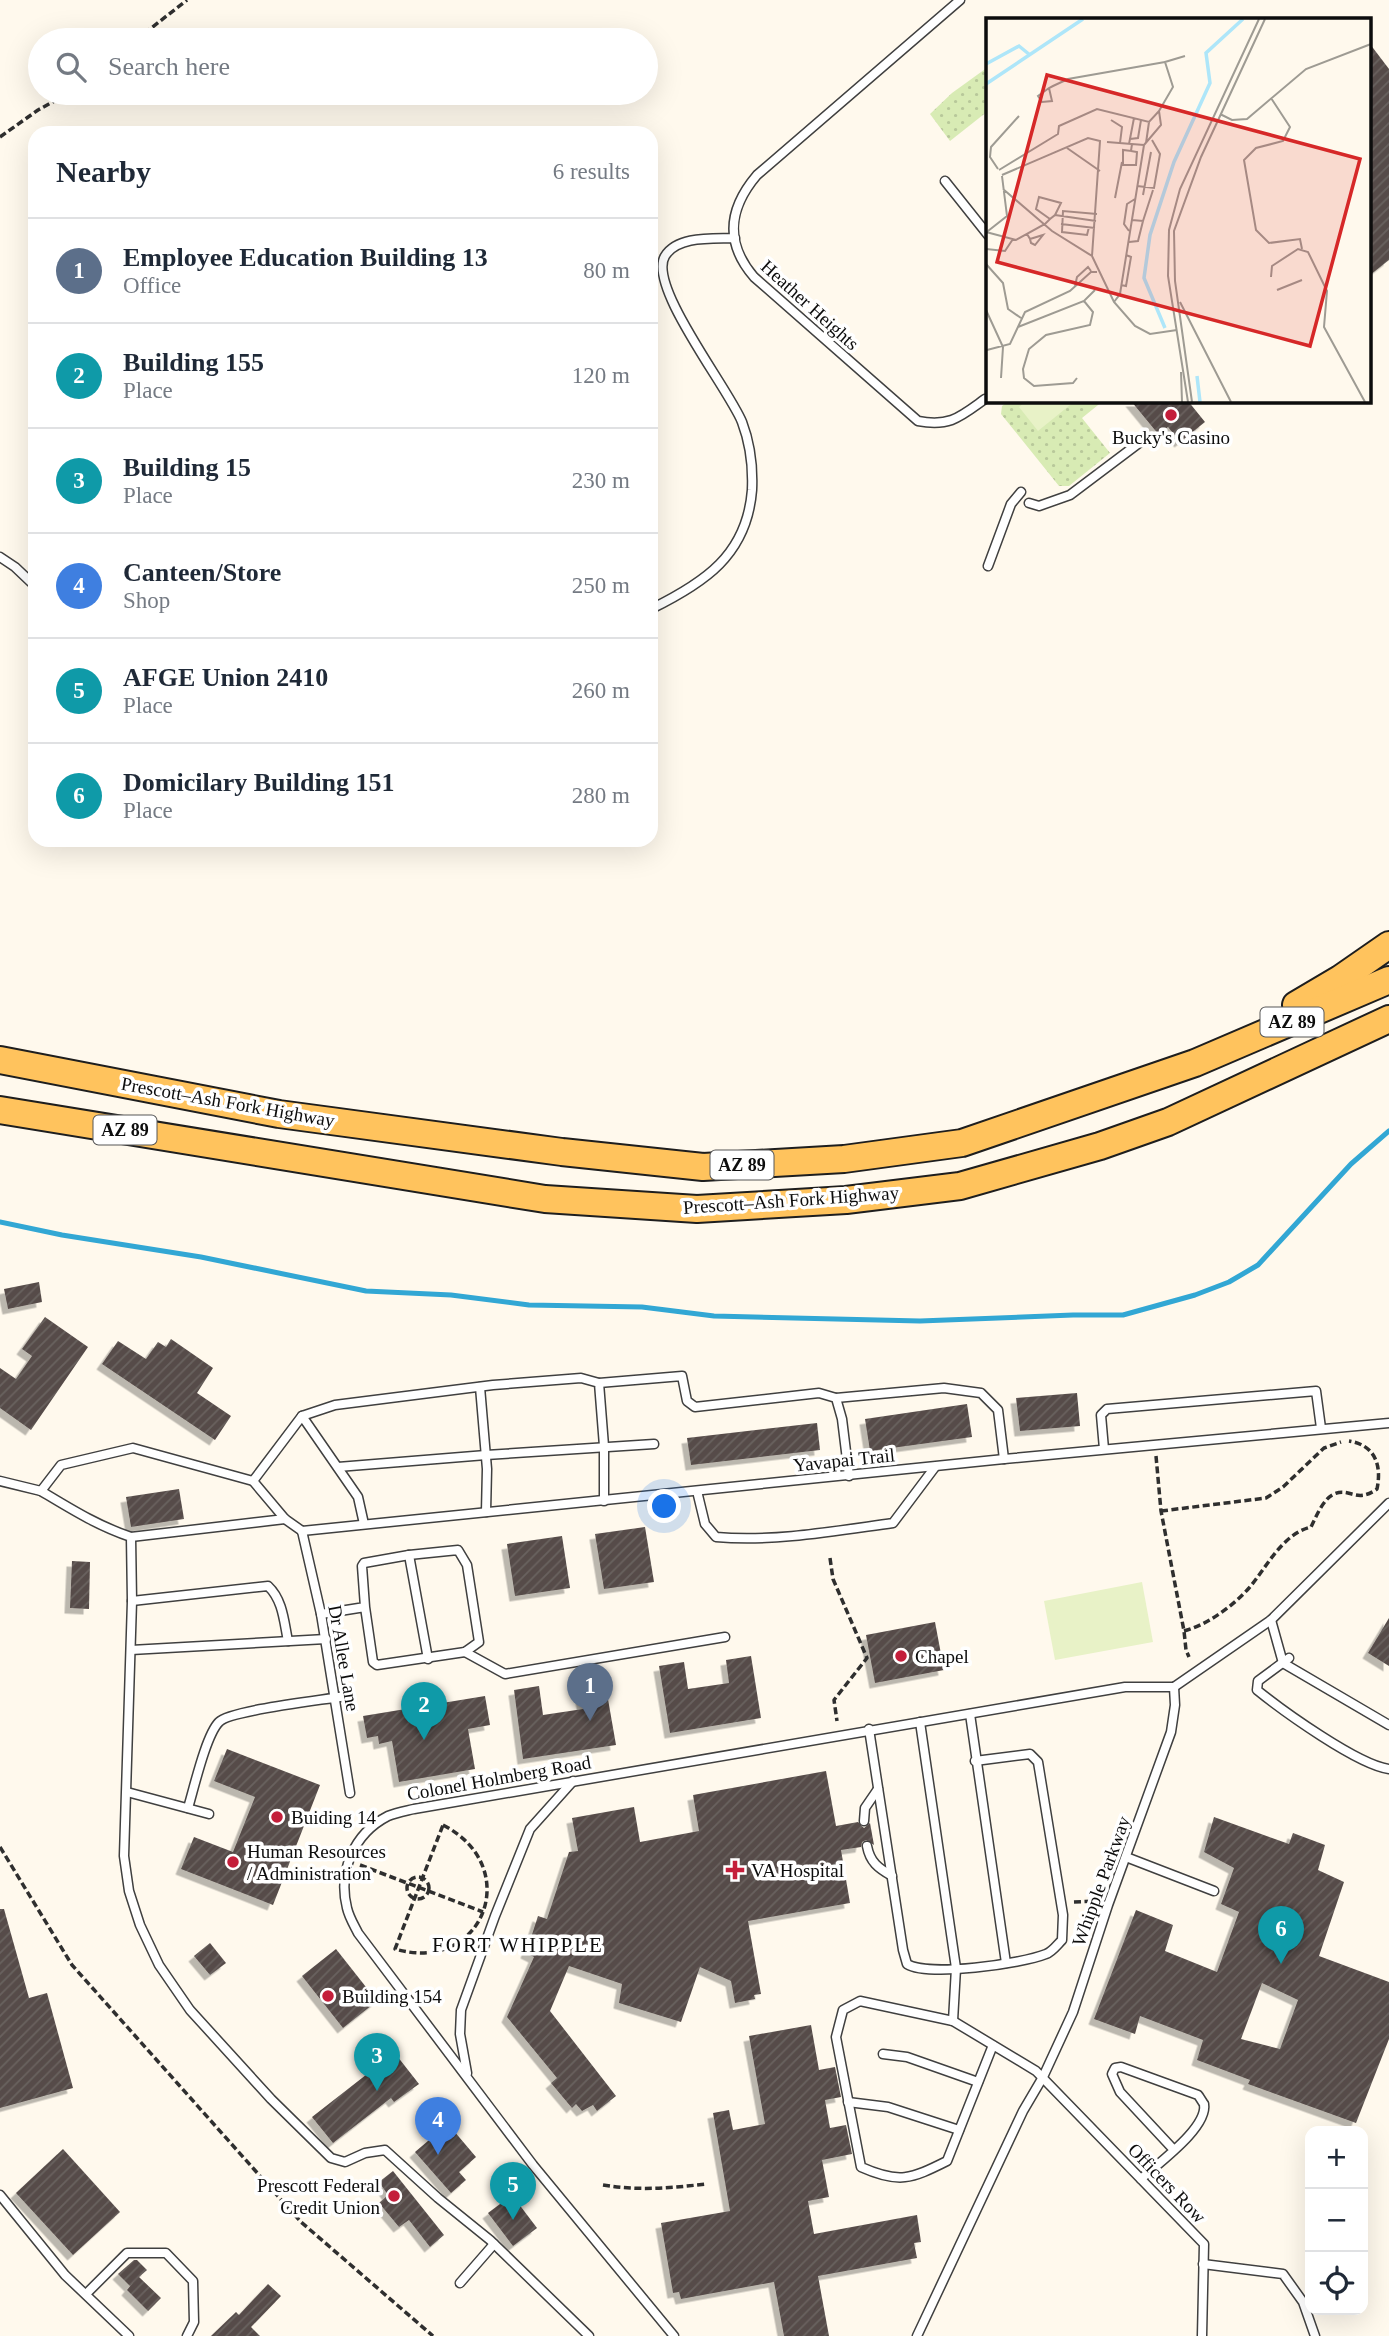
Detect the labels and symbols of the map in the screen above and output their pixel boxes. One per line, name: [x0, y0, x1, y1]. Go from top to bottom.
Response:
inset map: [986, 18, 1372, 402]
street label: Heather Heights: [757, 256, 863, 354]
marker: Bucky's Casino: [1163, 407, 1179, 423]
place label: Bucky's Casino: [1112, 427, 1230, 448]
road number: AZ 89: [1260, 1007, 1324, 1036]
street label: Prescott–Ash Fork Highway: [120, 1073, 337, 1131]
road number: AZ 89: [94, 1115, 156, 1144]
road number: AZ 89: [710, 1150, 774, 1180]
street label: Prescott–Ash Fork Highway: [682, 1182, 900, 1218]
street label: Yavapai Trail: [792, 1444, 896, 1476]
your location: [647, 1489, 681, 1523]
street label: Dr Allee Lane: [324, 1603, 364, 1713]
place label: Chapel: [915, 1646, 969, 1667]
marker: Chapel: [893, 1648, 909, 1664]
pin: 1: [567, 1663, 613, 1721]
pin: 2: [401, 1682, 447, 1740]
street label: Colonel Holmberg Road: [405, 1751, 593, 1805]
place label: Buiding 14: [291, 1807, 376, 1828]
marker: Buiding 14: [269, 1809, 285, 1825]
street label: Whipple Parkway: [1068, 1813, 1134, 1949]
place label: Human Resources / Administration: [247, 1841, 386, 1884]
marker: Human Resources / Administration: [225, 1854, 241, 1870]
marker: VA Hospital: [725, 1860, 745, 1880]
place label: VA Hospital: [751, 1860, 844, 1881]
pin: 6: [1258, 1906, 1304, 1964]
district label: FORT WHIPPLE: [432, 1933, 604, 1957]
place label: Building 154: [342, 1986, 442, 2007]
marker: Building 154: [320, 1988, 336, 2004]
pin: 3: [354, 2033, 400, 2091]
pin: 4: [415, 2097, 461, 2155]
street label: Officers Row: [1124, 2139, 1210, 2227]
pin: 5: [490, 2162, 536, 2220]
place label: Prescott Federal Credit Union: [257, 2175, 380, 2218]
marker: Prescott Federal Credit Union: [386, 2188, 402, 2204]

